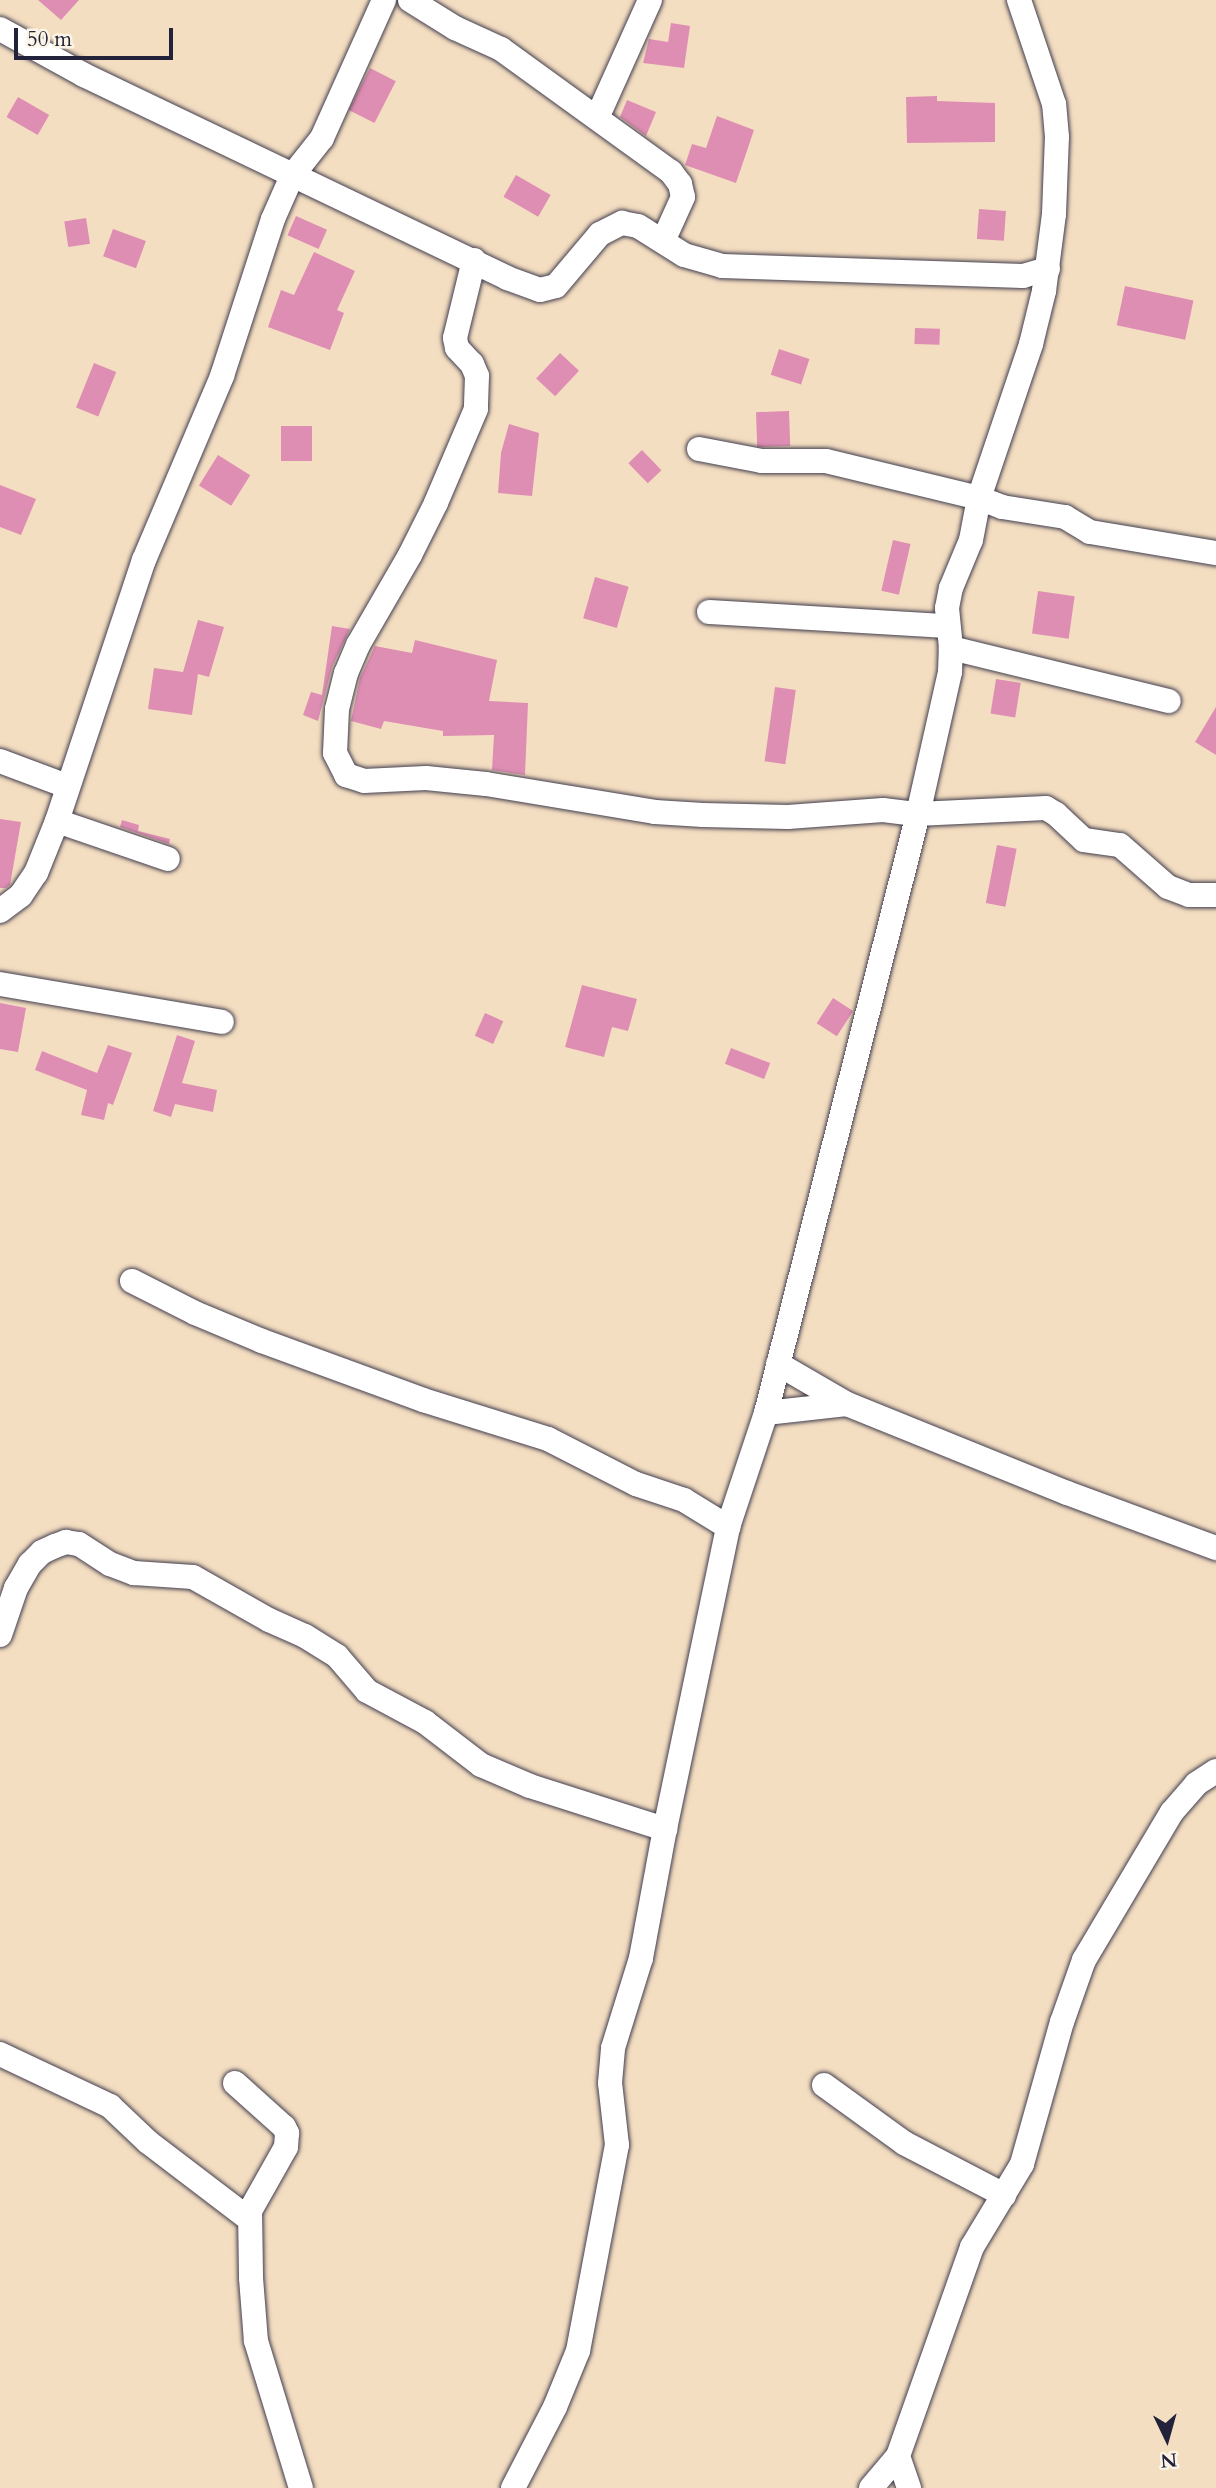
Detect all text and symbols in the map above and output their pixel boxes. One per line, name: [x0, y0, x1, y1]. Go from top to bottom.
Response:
scale bar: [18, 14, 177, 58]
text: 50 m: [27, 25, 72, 54]
north arrow: [1132, 2404, 1202, 2474]
text: N: [1159, 2446, 1178, 2474]

